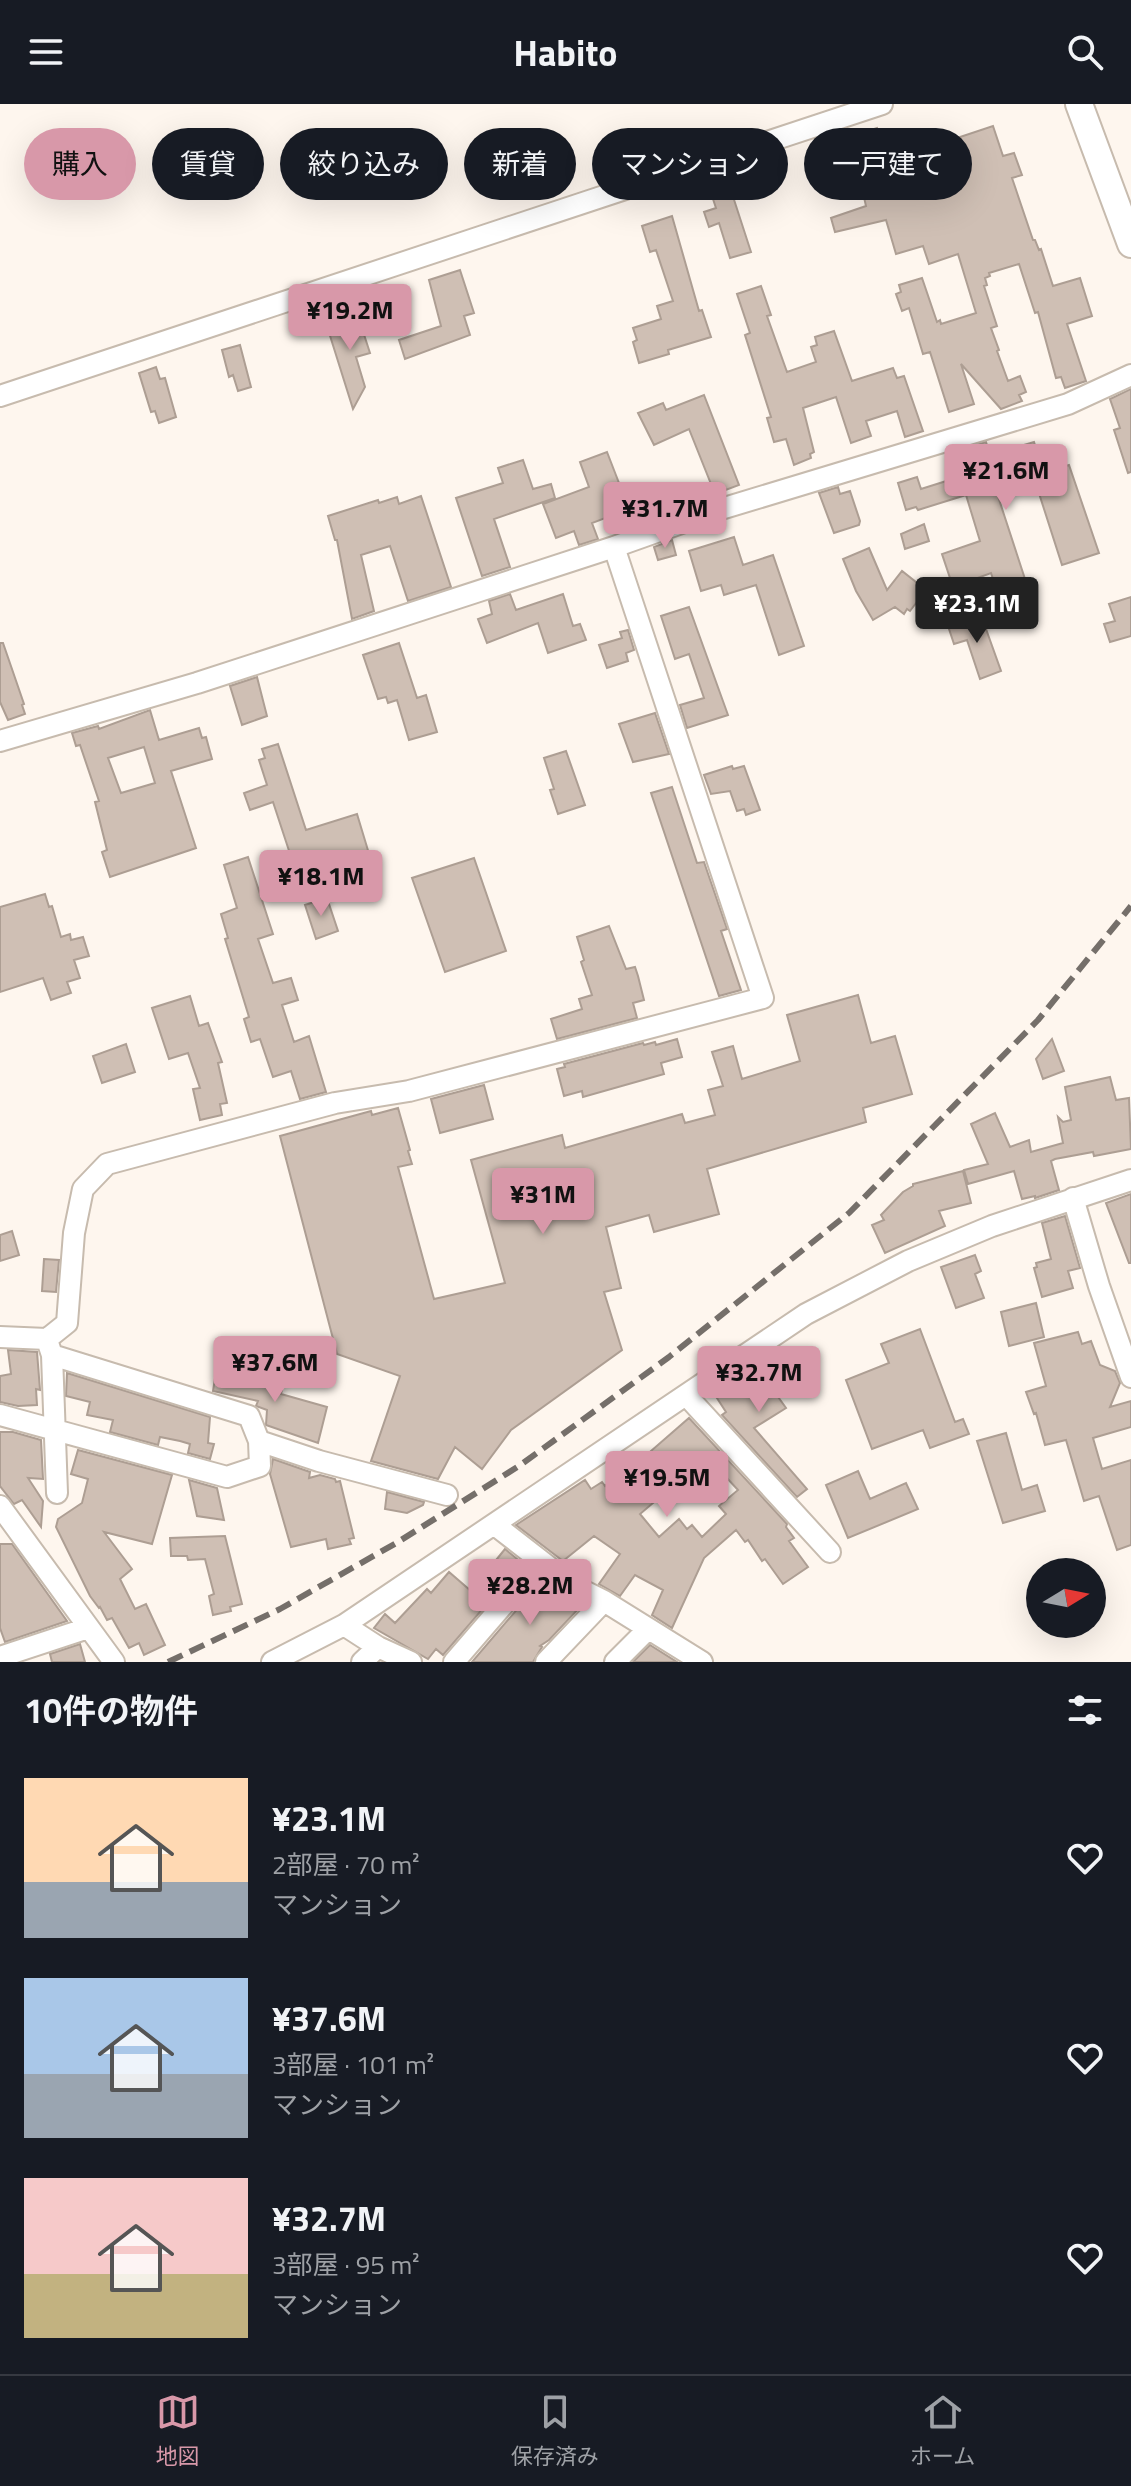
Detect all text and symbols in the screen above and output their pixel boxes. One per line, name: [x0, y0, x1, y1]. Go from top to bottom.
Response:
text: Habito: [514, 25, 617, 80]
icon: menu: [24, 30, 68, 74]
icon: search: [1063, 30, 1107, 74]
chip: 購入: [24, 128, 136, 200]
chip: 賃貸: [152, 128, 264, 200]
chip: 絞り込み: [280, 128, 448, 200]
chip: 新着: [464, 128, 576, 200]
chip: マンション: [592, 128, 788, 200]
chip: 一戸建て: [804, 128, 972, 200]
pin: ¥19.2M: [285, 284, 415, 352]
text: ¥19.2M: [306, 290, 394, 329]
pin: ¥21.6M: [941, 444, 1071, 512]
text: ¥21.6M: [962, 450, 1050, 489]
pin: ¥31.7M: [600, 482, 730, 550]
text: ¥31.7M: [621, 488, 709, 527]
pin: ¥23.1M: [912, 577, 1042, 645]
text: ¥23.1M: [933, 583, 1021, 622]
pin: ¥18.1M: [256, 850, 386, 918]
text: ¥18.1M: [277, 856, 365, 895]
pin: ¥31M: [496, 1168, 590, 1236]
text: ¥31M: [510, 1174, 576, 1213]
pin: ¥37.6M: [210, 1336, 340, 1404]
text: ¥37.6M: [231, 1342, 319, 1381]
pin: ¥32.7M: [694, 1346, 824, 1414]
text: ¥32.7M: [715, 1352, 803, 1391]
pin: ¥19.5M: [602, 1451, 732, 1519]
text: ¥19.5M: [623, 1457, 711, 1496]
north arrow: [1026, 1558, 1106, 1638]
map controls: [1026, 1558, 1106, 1638]
pin: ¥28.2M: [465, 1559, 595, 1627]
text: ¥28.2M: [486, 1565, 574, 1604]
text: 10件の物件: [24, 1684, 198, 1736]
icon: filters: [1063, 1688, 1107, 1732]
text: ¥23.1M: [272, 1792, 386, 1844]
icon: home: [88, 1810, 184, 1906]
icon: heart: [1063, 1836, 1107, 1880]
text: 2部屋 · 70 m²: [272, 1845, 420, 1884]
text: マンション: [272, 1885, 402, 1924]
text: ¥37.6M: [272, 1992, 386, 2044]
icon: home: [88, 2010, 184, 2106]
icon: heart: [1063, 2036, 1107, 2080]
text: 3部屋 · 101 m²: [272, 2045, 434, 2084]
text: マンション: [272, 2085, 402, 2124]
text: ¥32.7M: [272, 2192, 386, 2244]
icon: home: [88, 2210, 184, 2306]
icon: heart: [1063, 2236, 1107, 2280]
text: 3部屋 · 95 m²: [272, 2245, 420, 2284]
text: マンション: [272, 2285, 402, 2324]
tab: 地図: [156, 2390, 200, 2473]
tab: 保存済み: [511, 2390, 599, 2473]
tab: ホーム: [910, 2390, 975, 2473]

